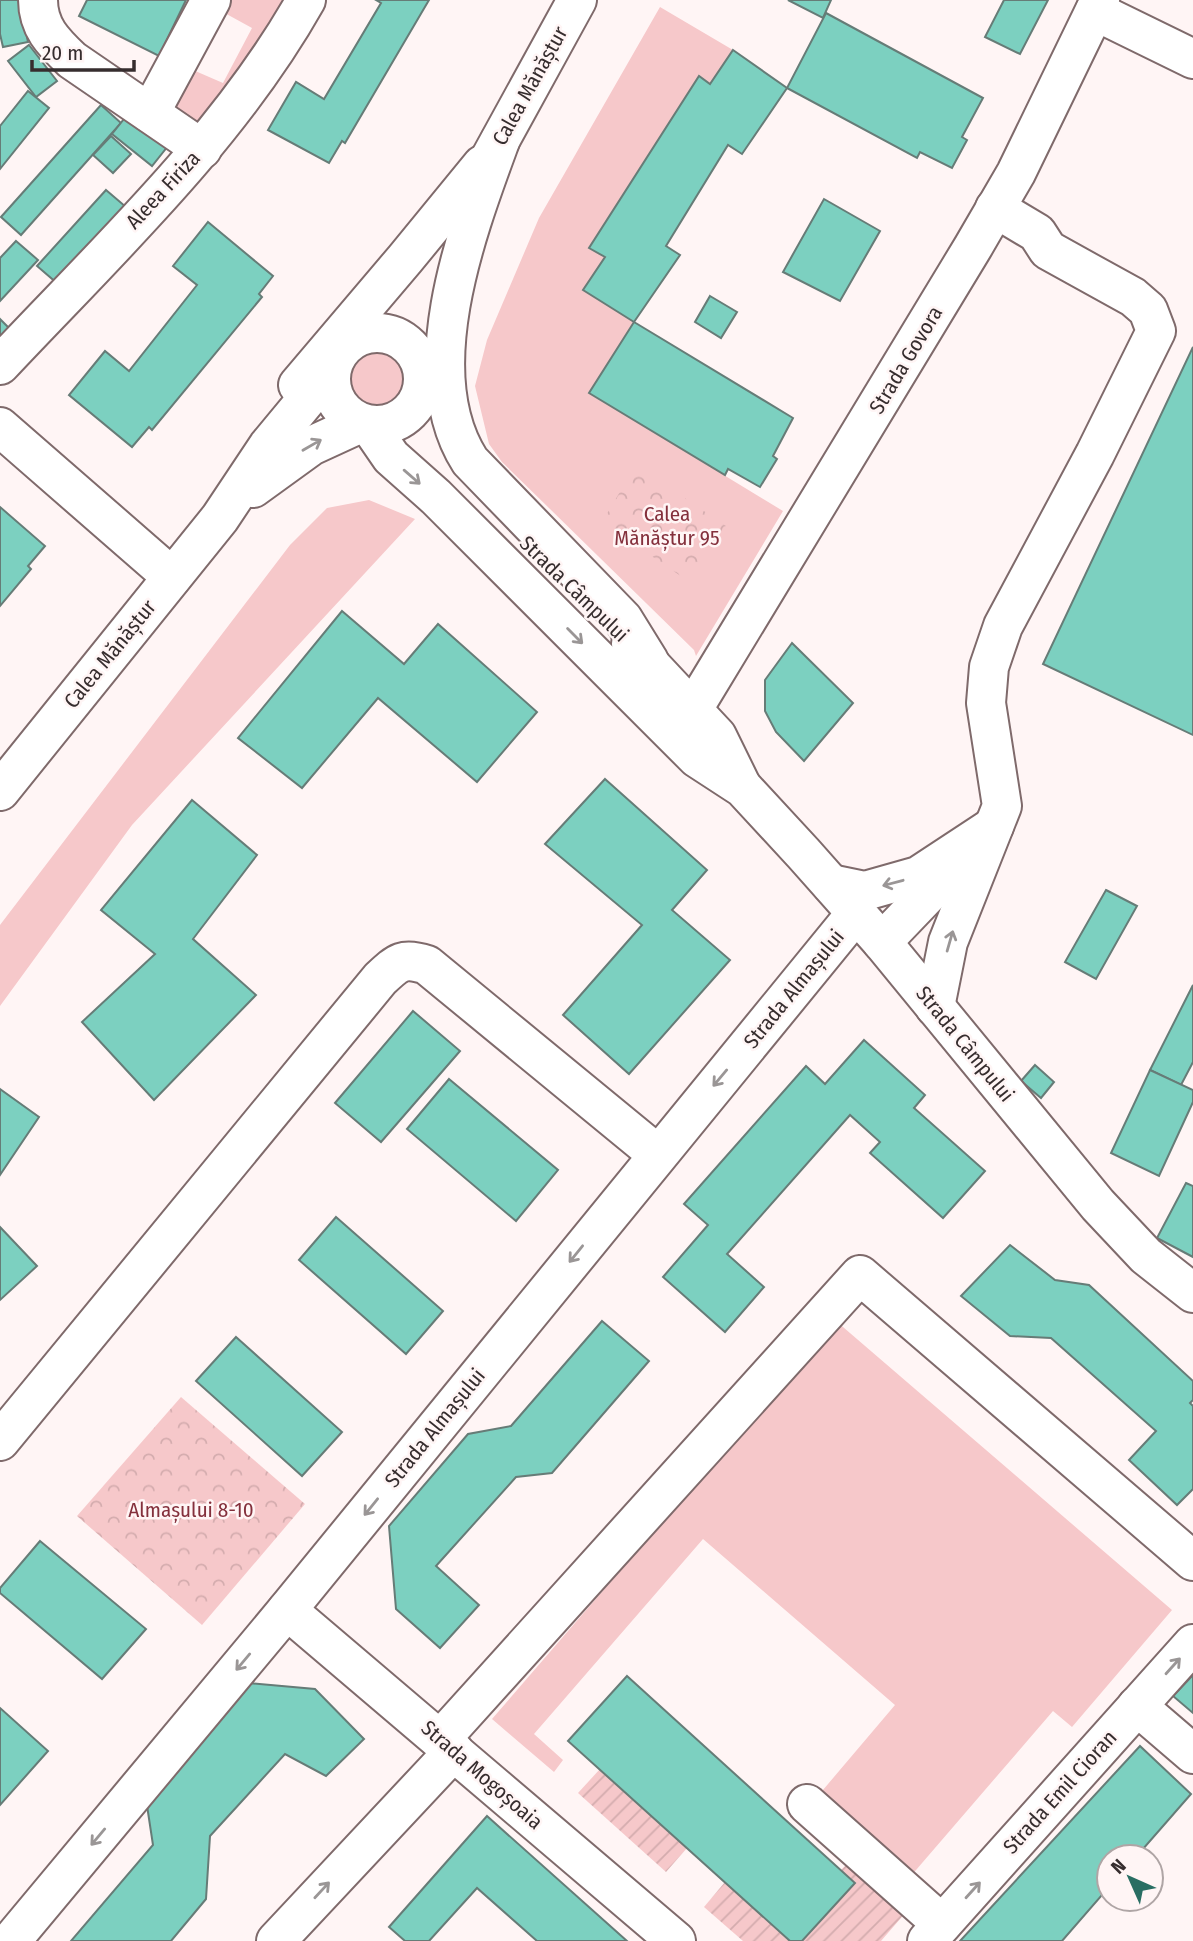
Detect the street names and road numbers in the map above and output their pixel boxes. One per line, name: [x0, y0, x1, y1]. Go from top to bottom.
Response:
street label: Calea Mănăștur: [487, 21, 574, 150]
street label: Aleea Firiza: [120, 146, 206, 234]
street label: Strada Govora: [864, 301, 948, 419]
street label: Strada Câmpului: [514, 530, 634, 648]
street label: Calea Mănăștur: [58, 594, 162, 713]
street label: Strada Almașului: [738, 924, 850, 1054]
street label: Strada Câmpului: [910, 981, 1020, 1107]
street label: Strada Almașului: [379, 1363, 491, 1493]
street label: Strada Mogoșoaia: [416, 1715, 548, 1835]
street label: Strada Emil Cioran: [998, 1725, 1122, 1859]

